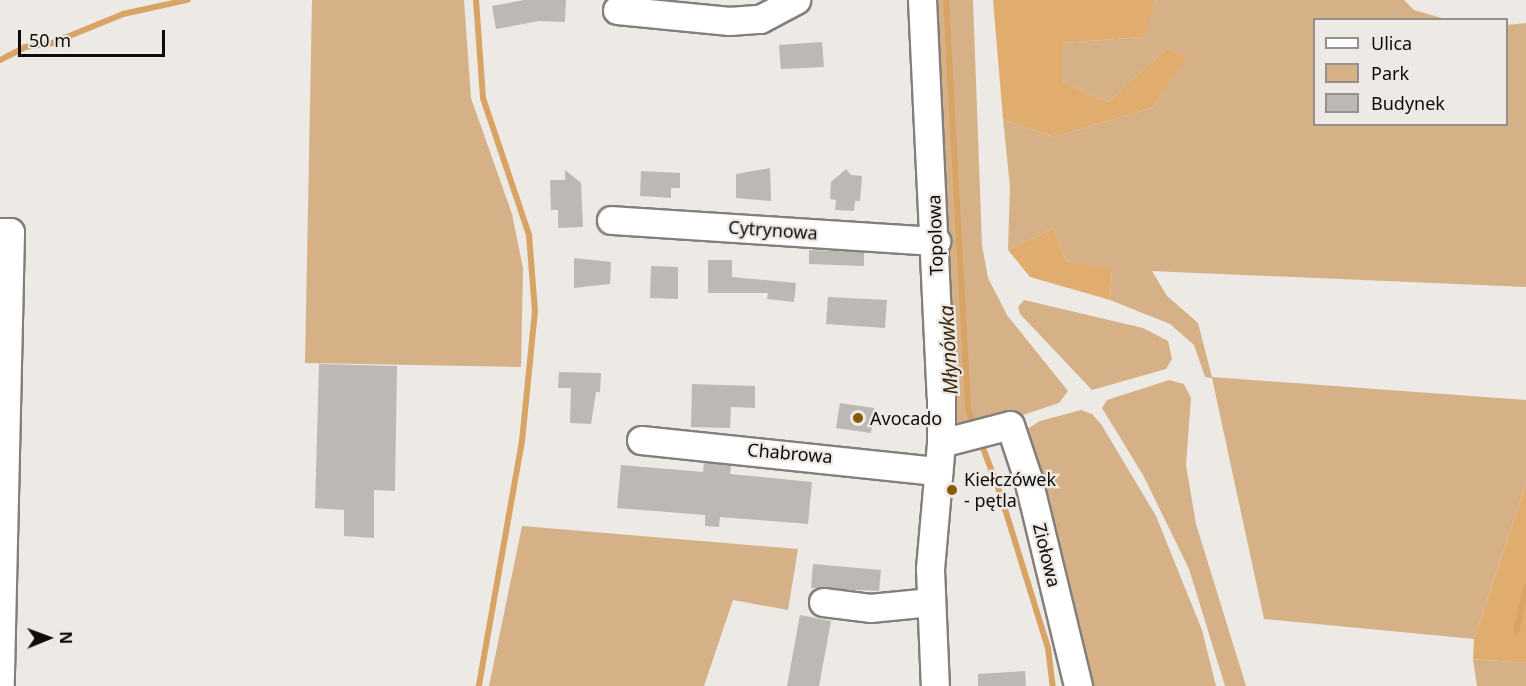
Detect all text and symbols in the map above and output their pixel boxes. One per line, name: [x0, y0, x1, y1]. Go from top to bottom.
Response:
scale bar: [21, 18, 168, 56]
legend: [1313, 18, 1508, 126]
text: 50 m: [29, 28, 71, 52]
text: Ulica: [1371, 31, 1412, 55]
text: Park: [1371, 61, 1409, 85]
text: Budynek: [1371, 91, 1445, 115]
street label: Topolowa: [923, 194, 947, 276]
street label: Cytrynowa: [728, 216, 818, 244]
water label: Młynówka: [934, 305, 962, 395]
place label: Avocado: [870, 407, 942, 429]
marker: Avocado: [851, 411, 865, 425]
street label: Chabrowa: [746, 439, 834, 467]
place label: Kiełczówek - pętla: [964, 469, 1056, 512]
marker: Kiełczówek - pętla: [945, 483, 959, 497]
street label: Ziołowa: [1029, 521, 1065, 589]
north arrow: [18, 608, 78, 668]
text: N: [55, 631, 77, 644]

